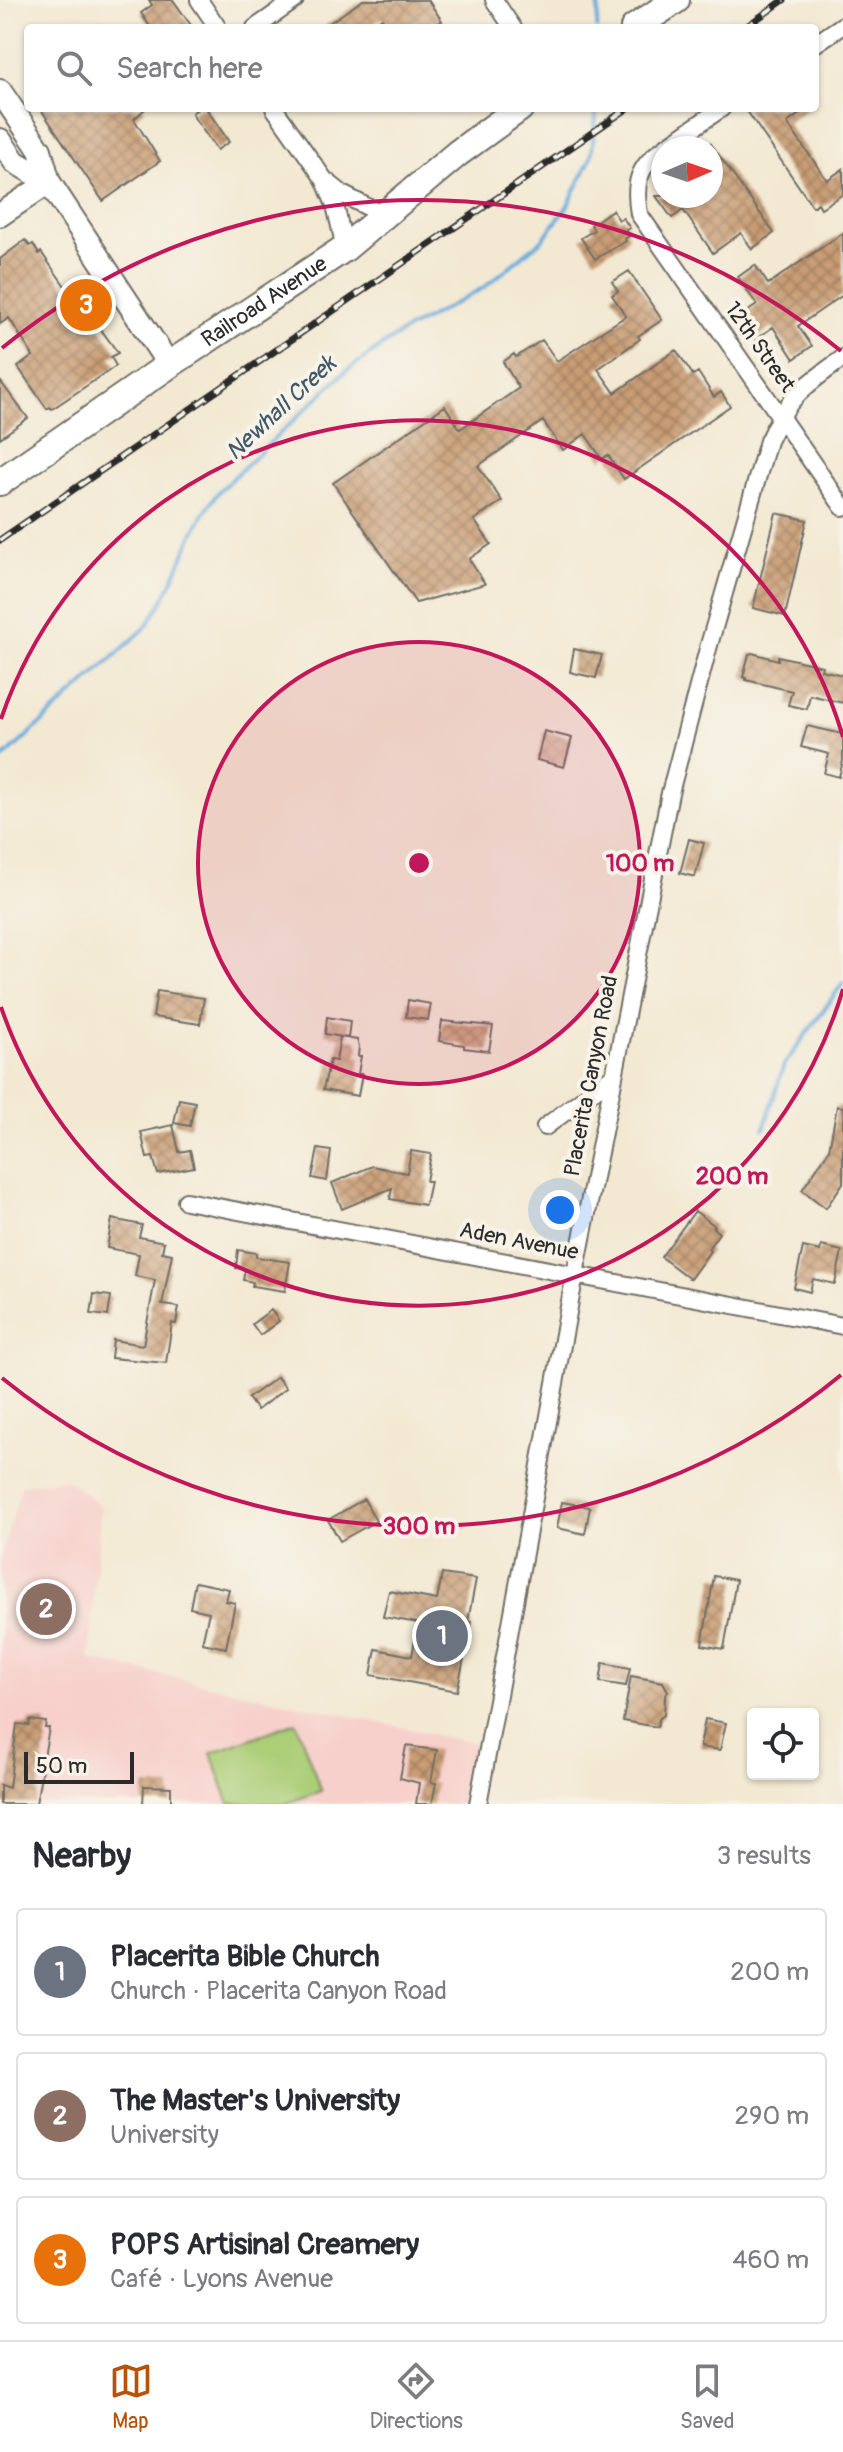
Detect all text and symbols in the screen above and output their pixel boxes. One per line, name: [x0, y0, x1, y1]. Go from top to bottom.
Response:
search box: [24, 24, 819, 112]
icon: search: [52, 46, 96, 90]
text: Search here: [116, 50, 263, 87]
north arrow: [651, 136, 723, 208]
street label: Railroad Avenue: [196, 250, 333, 353]
pin: 3: [60, 275, 112, 335]
street label: 12th Street: [719, 296, 802, 398]
water label: Newhall Creek: [220, 348, 343, 466]
centre of rings: [405, 849, 433, 877]
text: 100 m: [606, 849, 674, 878]
street label: Placerita Canyon Road: [558, 973, 624, 1179]
text: 200 m: [696, 1162, 768, 1191]
your location: [540, 1190, 580, 1230]
street label: Aden Avenue: [457, 1216, 581, 1266]
text: 300 m: [383, 1512, 455, 1541]
pin: 2: [20, 1579, 72, 1639]
pin: 1: [416, 1606, 468, 1666]
map controls: [747, 1708, 819, 1780]
button: locate: [747, 1708, 819, 1780]
scale bar: [24, 1748, 134, 1784]
text: 50 m: [36, 1752, 87, 1780]
text: Nearby: [32, 1835, 131, 1878]
text: 3 results: [717, 1840, 811, 1872]
text: Placerita Bible Church: [110, 1938, 379, 1975]
text: 1: [55, 1956, 65, 1988]
text: 200 m: [730, 1956, 809, 1988]
text: Church · Placerita Canyon Road: [110, 1975, 447, 2007]
text: The Master's University: [110, 2082, 400, 2119]
text: 2: [53, 2100, 67, 2132]
text: 290 m: [735, 2100, 809, 2132]
text: University: [110, 2119, 219, 2151]
text: POPS Artisinal Creamery: [110, 2226, 419, 2263]
text: 3: [53, 2244, 67, 2276]
text: 460 m: [732, 2244, 809, 2276]
text: Café · Lyons Avenue: [110, 2263, 333, 2295]
tab: Map: [109, 2359, 153, 2435]
tab: Directions: [370, 2359, 463, 2435]
tab: Saved: [680, 2359, 734, 2435]

